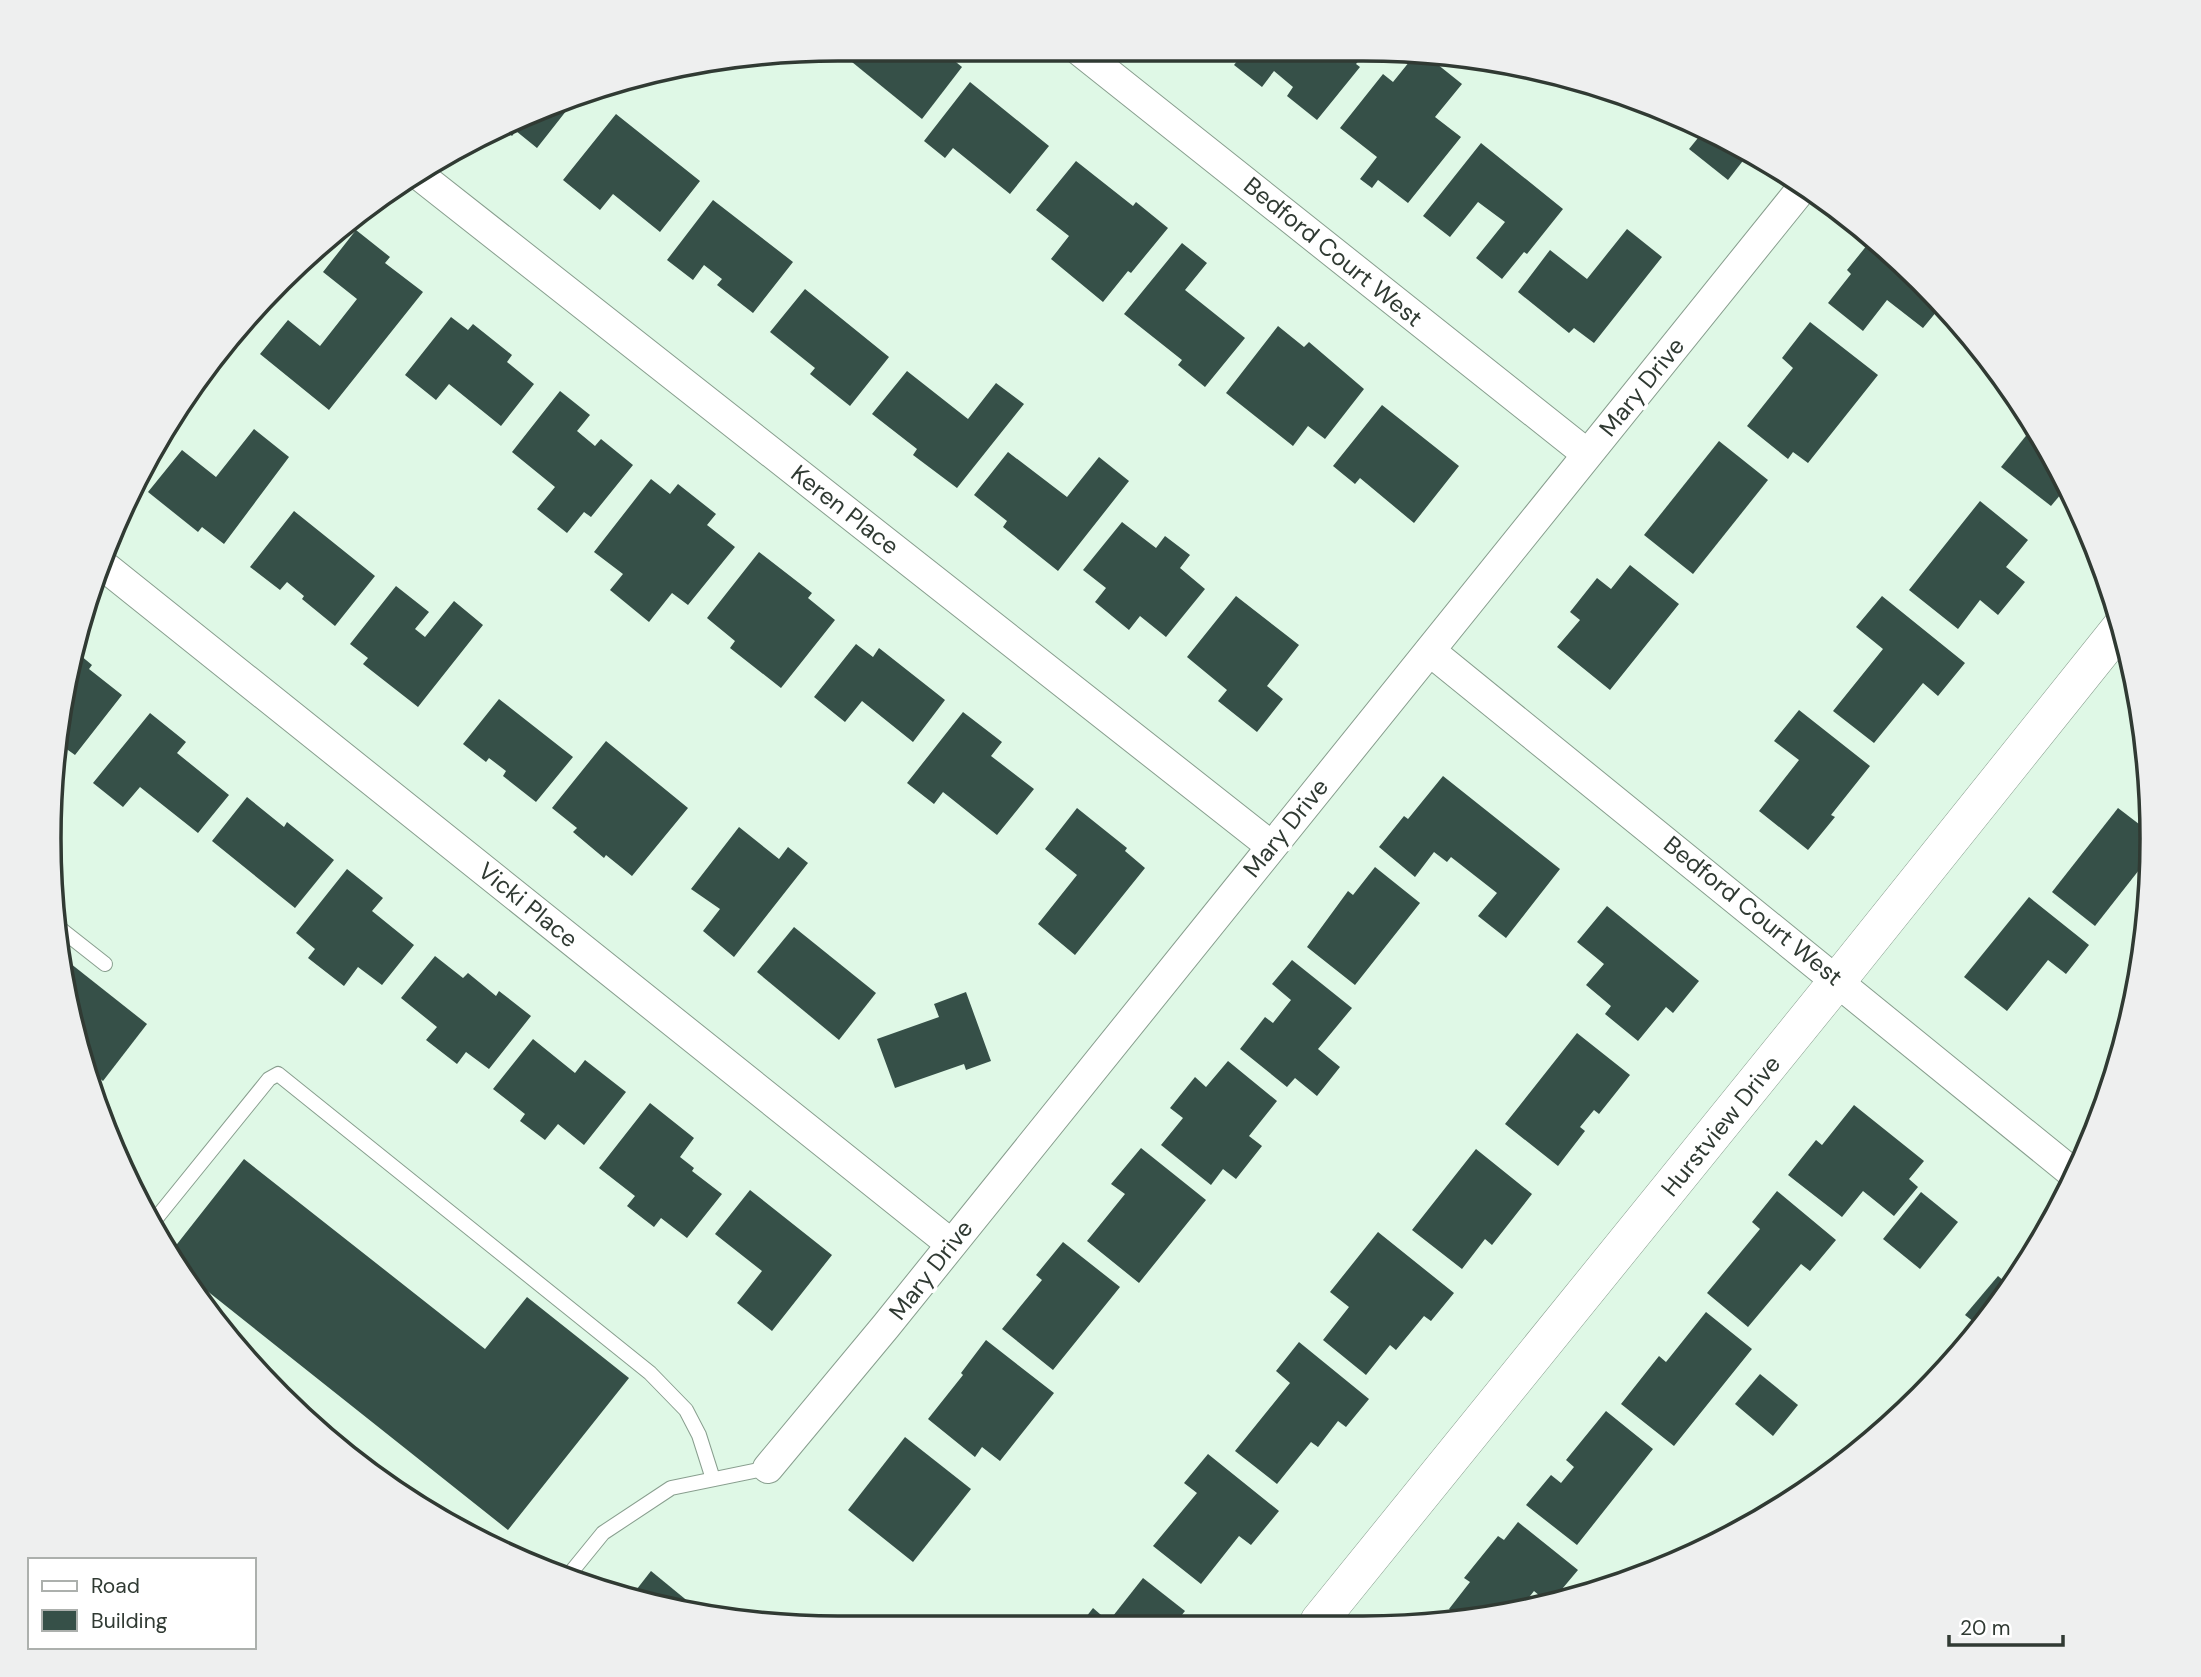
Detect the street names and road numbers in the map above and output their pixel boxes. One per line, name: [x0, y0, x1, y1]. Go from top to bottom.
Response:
street label: Bedford Court West: [1238, 170, 1429, 333]
street label: Mary Drive: [1592, 331, 1691, 443]
street label: Keren Place: [785, 458, 906, 561]
street label: Mary Drive: [1236, 772, 1335, 884]
street label: Bedford Court West: [1658, 829, 1849, 992]
street label: Vicki Place: [472, 855, 584, 954]
street label: Hurstview Drive: [1654, 1049, 1787, 1203]
street label: Mary Drive: [882, 1213, 979, 1326]

